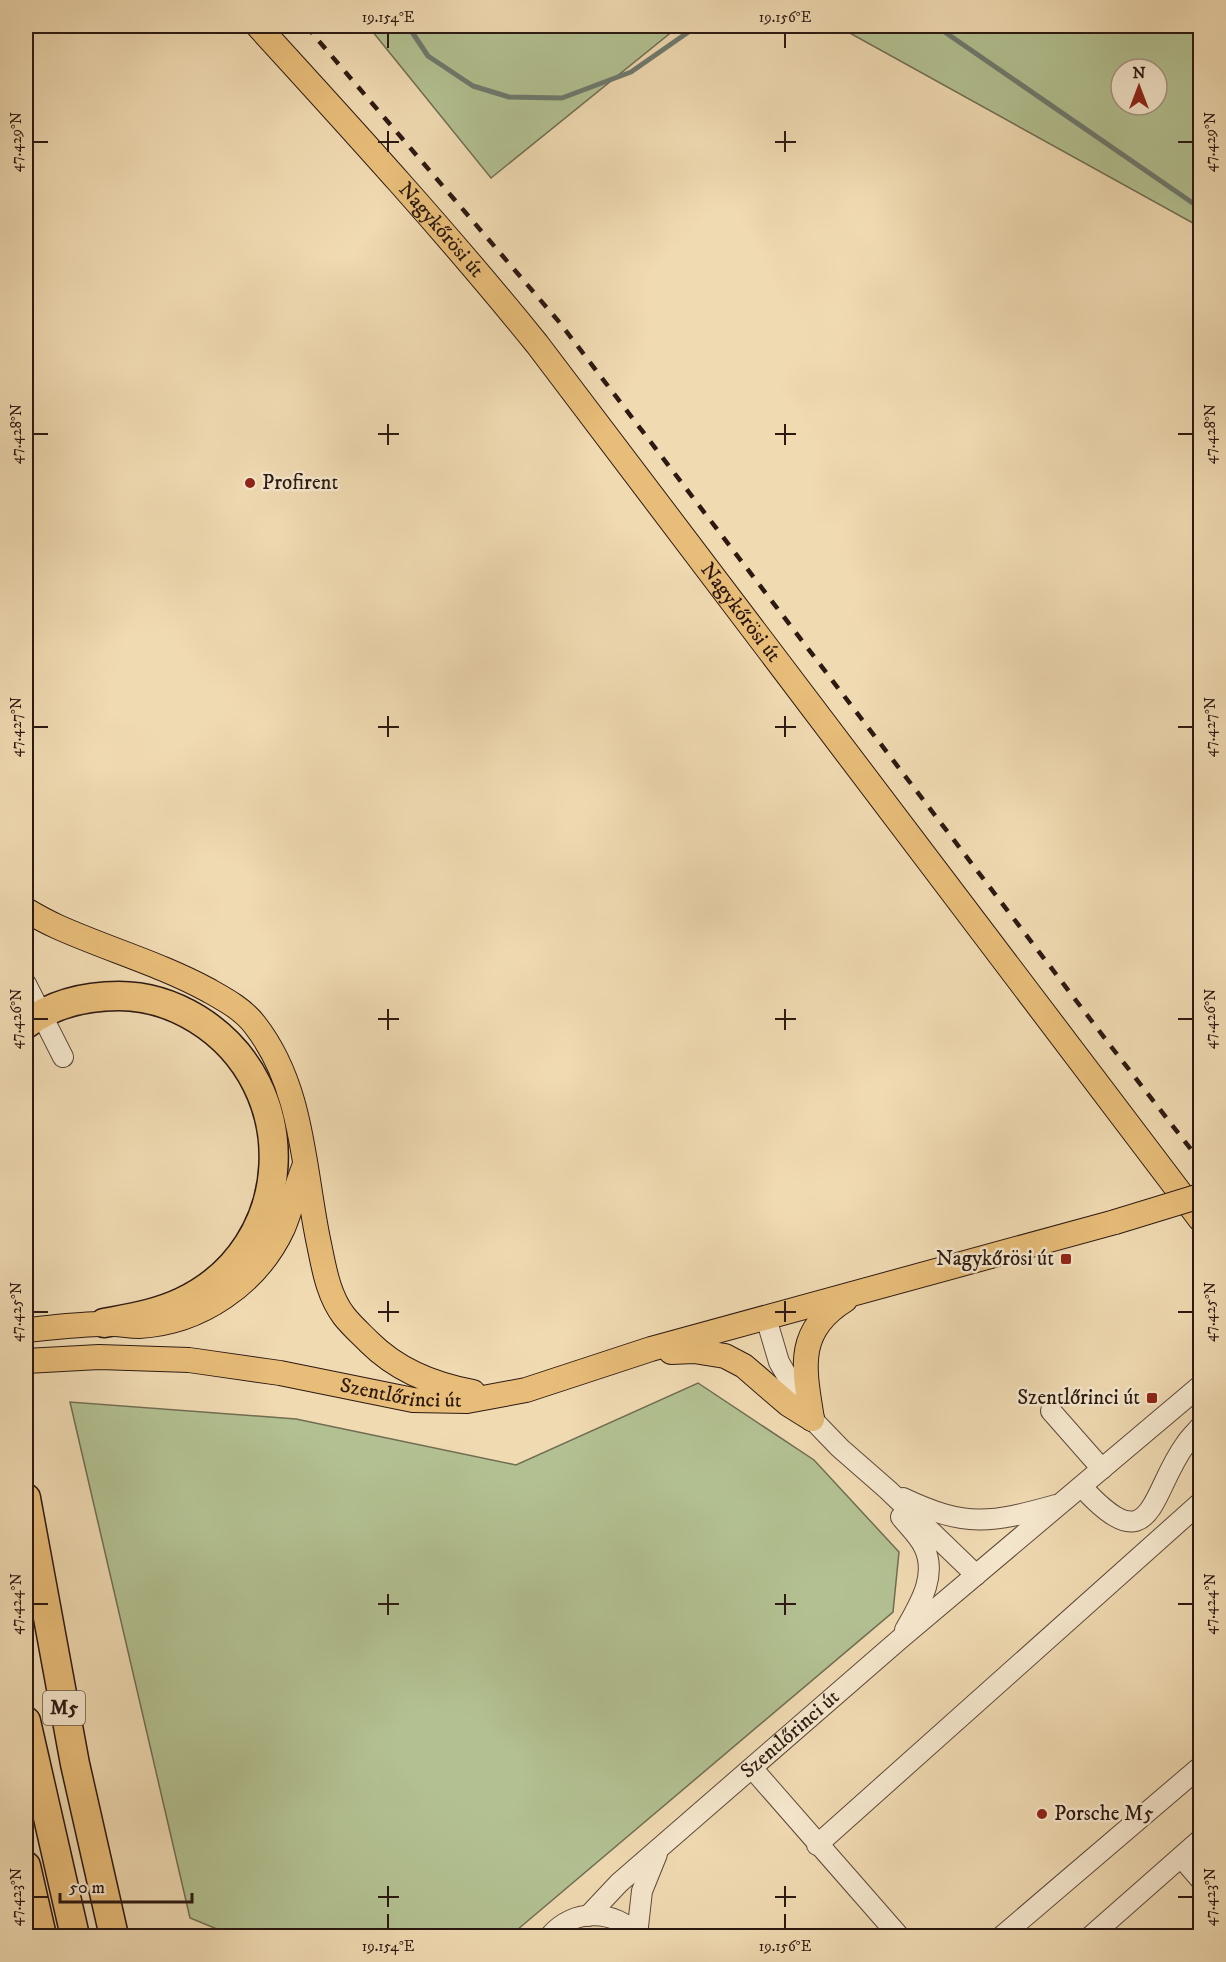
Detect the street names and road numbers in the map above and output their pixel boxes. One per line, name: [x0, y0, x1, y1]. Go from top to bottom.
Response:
street label: Nagykőrösi út: [392, 177, 490, 283]
street label: Nagykőrösi út: [694, 558, 787, 668]
street label: Szentlőrinci út: [338, 1373, 462, 1414]
street label: Szentlőrinci út: [735, 1684, 845, 1784]
road number: M5: [43, 1691, 85, 1725]

